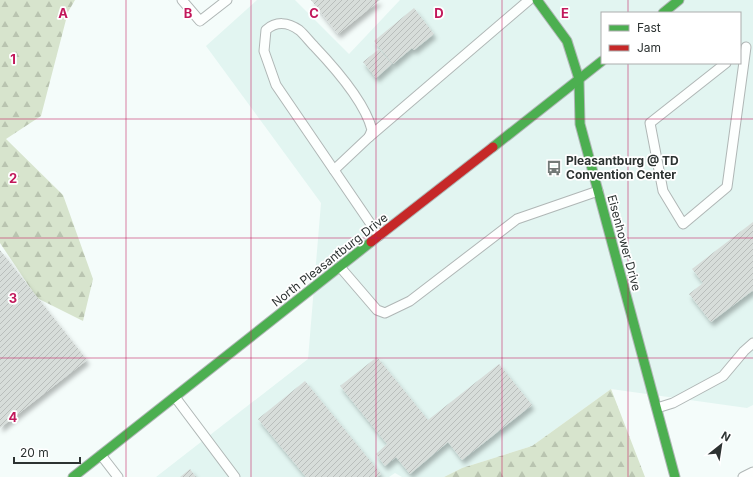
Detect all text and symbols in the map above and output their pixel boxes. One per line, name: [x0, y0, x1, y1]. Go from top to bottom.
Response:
text: A: [58, 5, 68, 21]
text: B: [184, 5, 193, 21]
text: C: [309, 5, 319, 21]
text: D: [434, 5, 444, 21]
text: E: [561, 5, 569, 21]
legend: [601, 12, 741, 64]
text: Fast: [637, 20, 661, 35]
text: Jam: [637, 40, 661, 55]
text: 1: [10, 51, 16, 67]
place label: Pleasantburg @ TD Convention Center: [566, 153, 679, 182]
bus stop icon: Pleasantburg @ TD Convention Center: [545, 159, 563, 177]
text: 2: [9, 170, 17, 186]
street label: Eisenhower Drive: [604, 193, 645, 293]
street label: North Pleasantburg Drive: [269, 210, 391, 310]
text: 3: [9, 290, 17, 306]
text: 4: [9, 409, 18, 425]
north arrow: [701, 425, 741, 465]
text: N: [719, 428, 733, 444]
scale bar: [14, 439, 80, 465]
text: 20 m: [20, 445, 49, 460]

